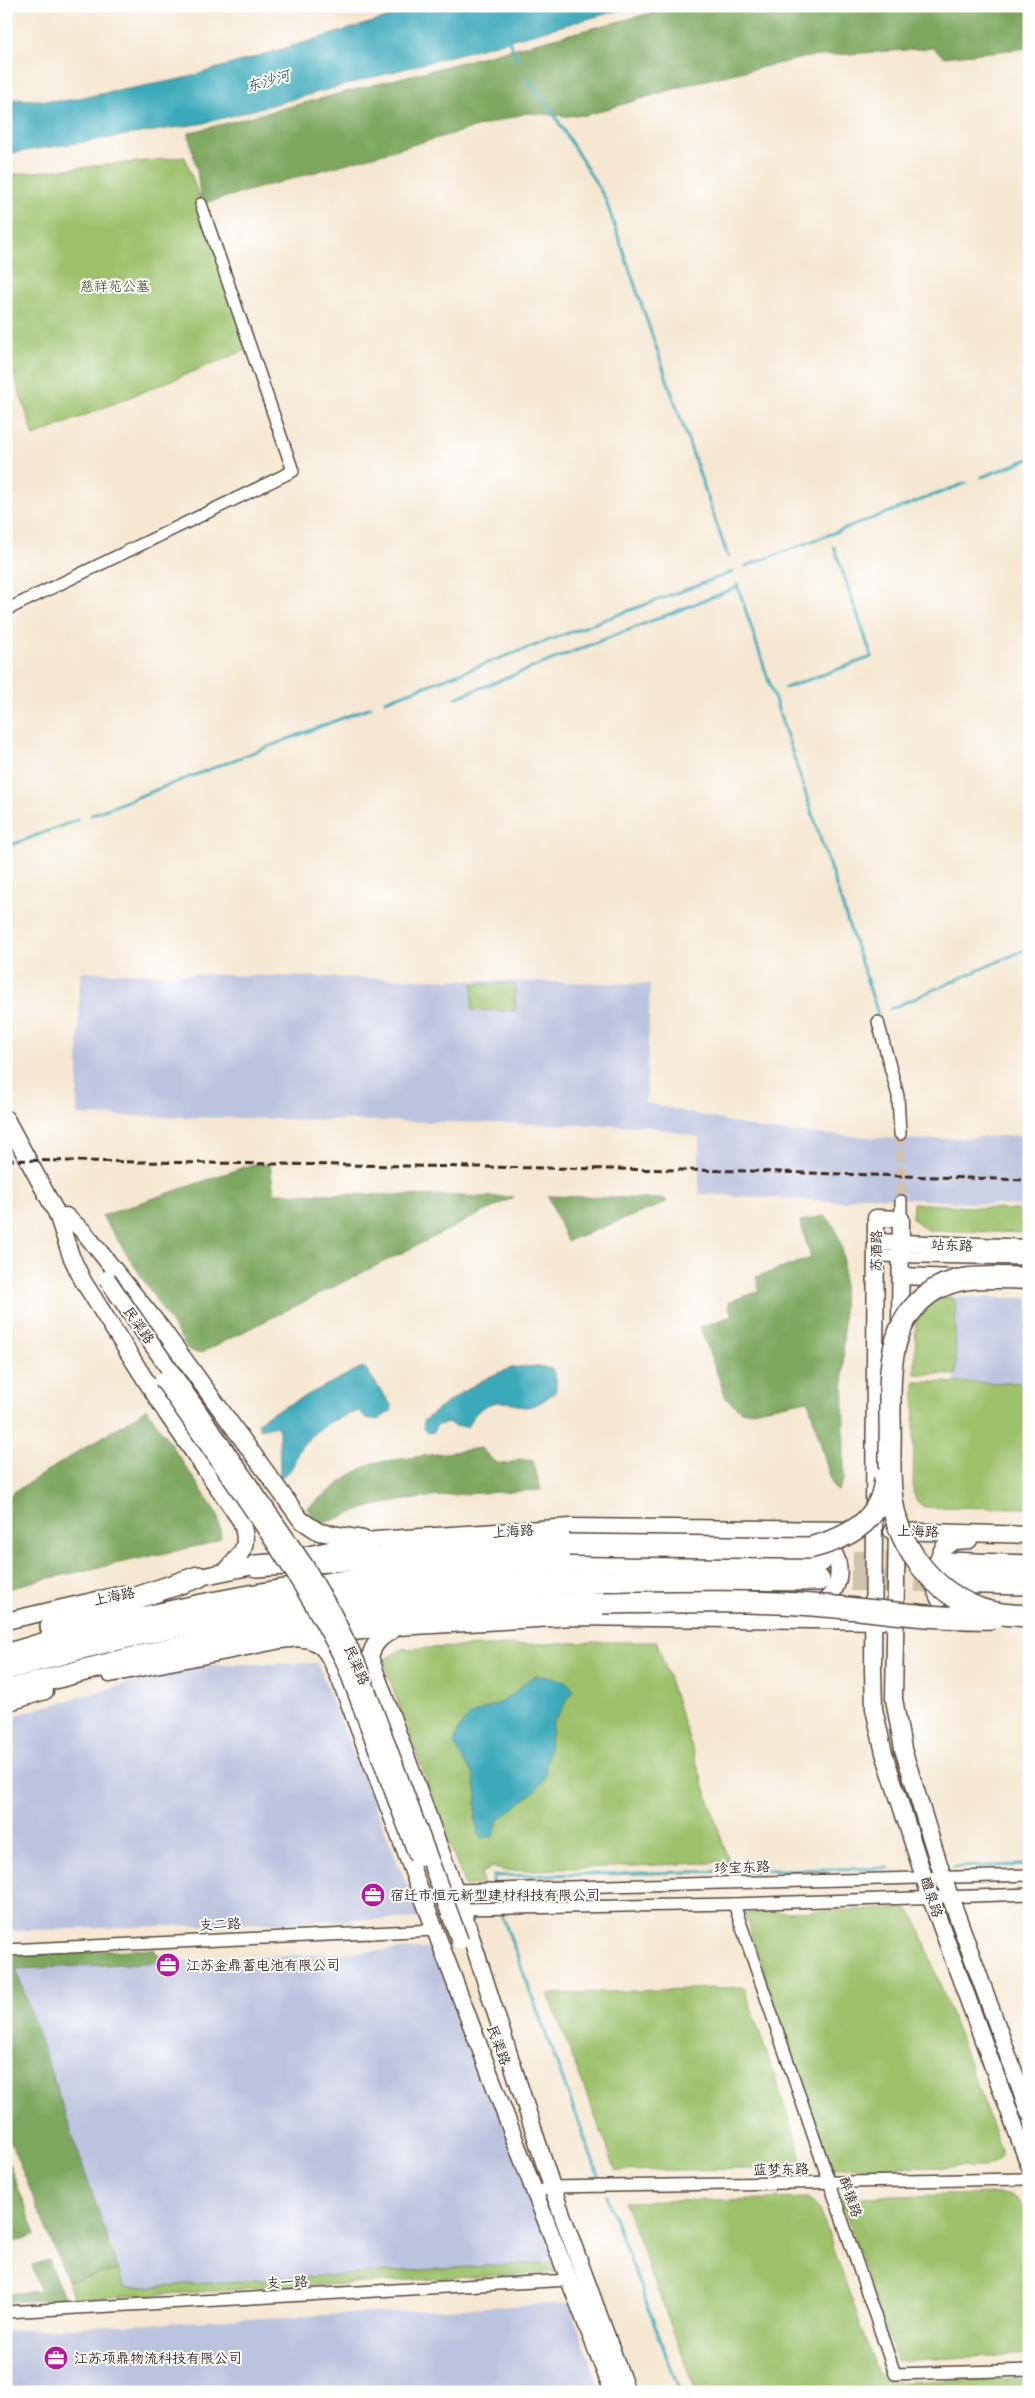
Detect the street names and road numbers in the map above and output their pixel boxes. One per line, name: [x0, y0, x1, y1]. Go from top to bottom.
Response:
street label: 苏酒路: [866, 1230, 885, 1272]
street label: 站东路: [931, 1234, 973, 1255]
street label: 民渠路: [120, 1302, 159, 1347]
street label: 上海路: [491, 1520, 535, 1541]
street label: 上海路: [897, 1520, 939, 1541]
street label: 上海路: [91, 1582, 136, 1609]
street label: 民渠路: [340, 1642, 375, 1688]
street label: 珍宝东路: [714, 1856, 770, 1877]
street label: 醴泉路: [917, 1874, 948, 1920]
street label: 支二路: [199, 1913, 241, 1934]
street label: 民渠路: [483, 2022, 516, 2068]
street label: 蓝梦东路: [753, 2159, 809, 2178]
street label: 醉猿路: [836, 2174, 867, 2220]
street label: 支一路: [266, 2271, 308, 2292]

